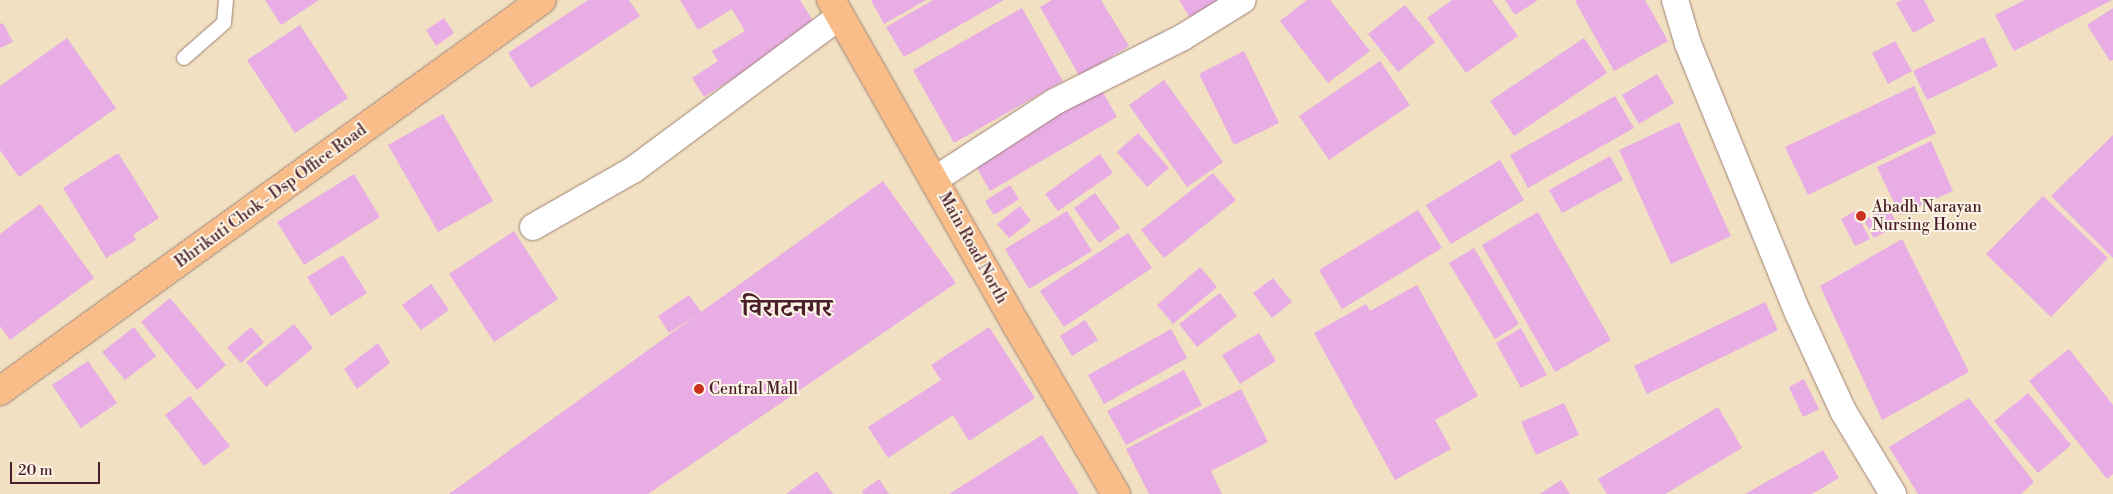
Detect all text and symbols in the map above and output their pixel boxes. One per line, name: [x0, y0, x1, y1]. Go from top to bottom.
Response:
street label: Bhrikuti Chok - Dsp Office Road: [172, 120, 370, 272]
street label: Main Road North: [934, 189, 1012, 307]
place label: Abadh Narayan Nursing Home: [1872, 197, 1982, 235]
marker: Abadh Narayan Nursing Home: [1854, 209, 1868, 223]
district label: विराटनगर: [742, 293, 832, 325]
place label: Central Mall: [709, 379, 798, 399]
marker: Central Mall: [693, 383, 705, 395]
scale bar: [12, 452, 102, 484]
text: 20 m: [18, 461, 53, 480]

